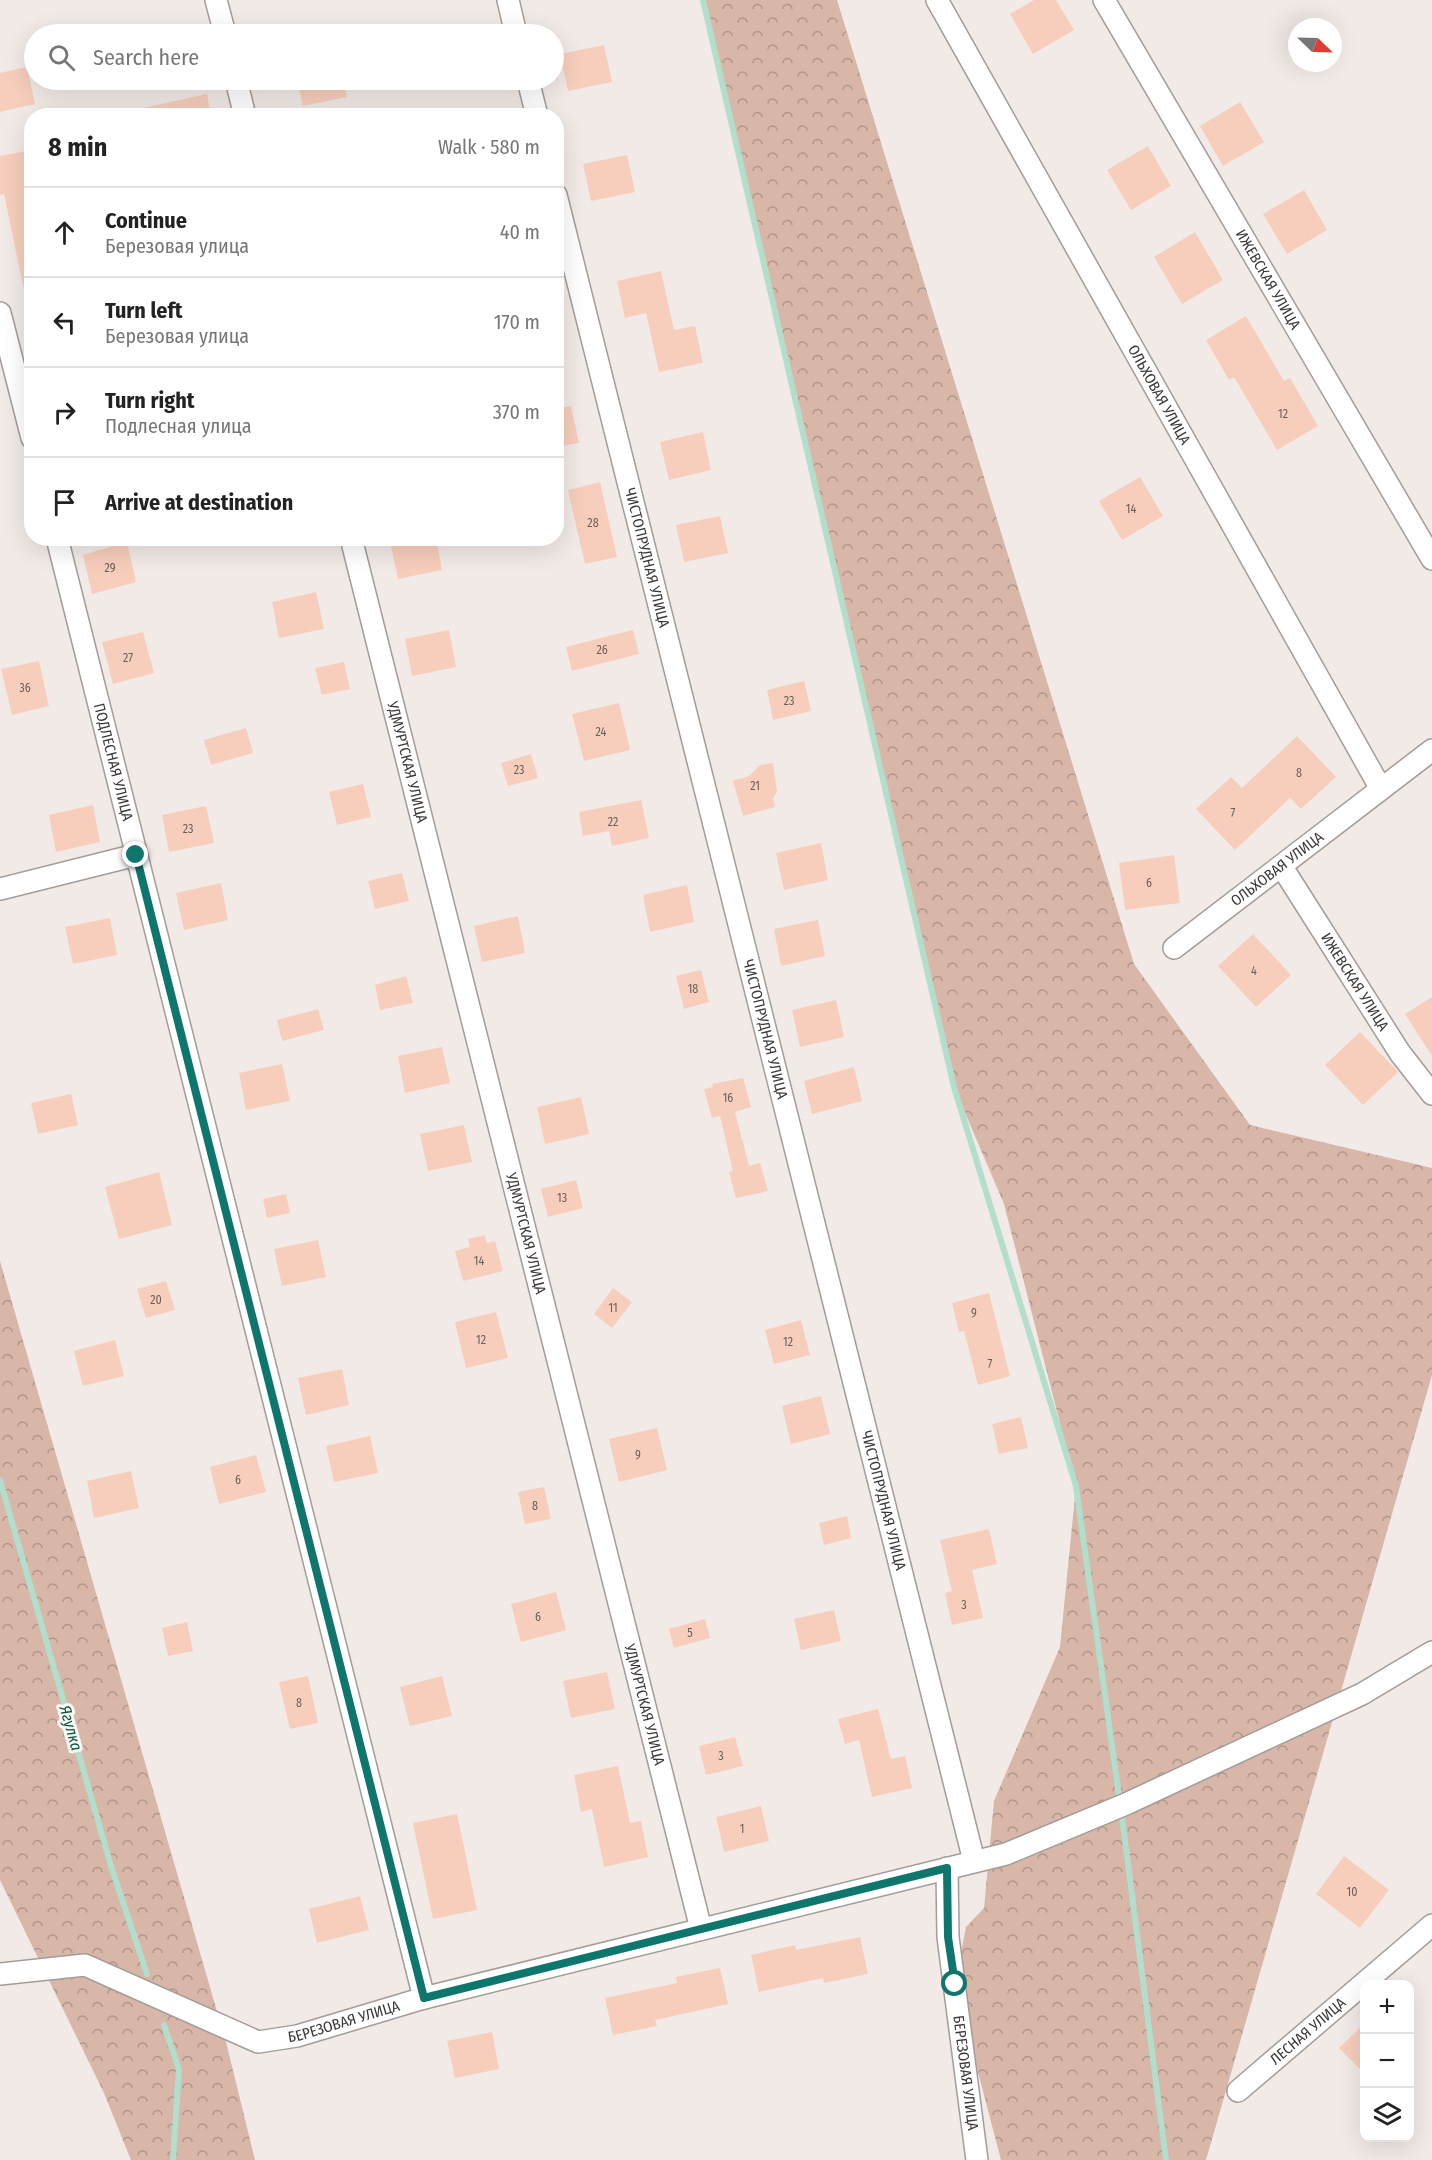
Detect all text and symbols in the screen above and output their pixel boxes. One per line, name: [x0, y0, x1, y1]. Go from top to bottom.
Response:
north arrow: [1288, 18, 1342, 72]
search box: [24, 24, 564, 90]
icon: search: [45, 41, 78, 74]
text: Search here: [93, 44, 199, 71]
text: 8 min: [48, 132, 107, 163]
text: Walk · 580 m: [438, 135, 540, 159]
text: Continue: [105, 207, 187, 234]
icon: ahead: [48, 216, 81, 249]
text: 40 m: [500, 220, 540, 244]
street label: ИЖЕВСКАЯ УЛИЦА: [1232, 226, 1304, 333]
text: Березовая улица: [105, 234, 249, 258]
text: Turn left: [105, 297, 183, 324]
icon: left: [48, 306, 81, 339]
text: 170 m: [494, 310, 540, 334]
text: Березовая улица: [105, 324, 249, 348]
street label: ОЛЬХОВАЯ УЛИЦА: [1124, 342, 1194, 448]
text: Turn right: [105, 387, 194, 414]
icon: right: [48, 396, 81, 429]
text: 370 m: [493, 400, 540, 424]
house number: 12: [1278, 407, 1288, 421]
text: Подлесная улица: [105, 414, 252, 438]
icon: arrive: [48, 486, 81, 519]
street label: ЧИСТОПРУДНАЯ УЛИЦА: [621, 486, 673, 630]
text: Arrive at destination: [105, 489, 293, 516]
house number: 14: [1126, 502, 1136, 516]
house number: 28: [587, 516, 599, 530]
house number: 29: [104, 561, 116, 575]
house number: 26: [596, 643, 608, 657]
house number: 27: [123, 651, 133, 665]
house number: 36: [19, 681, 31, 695]
house number: 23: [784, 694, 794, 708]
street label: УДМУРТСКАЯ УЛИЦА: [383, 699, 431, 825]
street label: ПОДЛЕСНАЯ УЛИЦА: [90, 701, 137, 823]
house number: 24: [596, 725, 607, 739]
house number: 23: [514, 763, 524, 777]
house number: 8: [1296, 766, 1302, 780]
house number: 21: [750, 779, 760, 793]
house number: 7: [1231, 806, 1236, 820]
house number: 22: [608, 815, 618, 829]
house number: 23: [183, 822, 193, 836]
street label: ОЛЬХОВАЯ УЛИЦА: [1227, 828, 1327, 910]
route end: [122, 841, 148, 867]
house number: 6: [1146, 876, 1152, 890]
street label: ИЖЕВСКАЯ УЛИЦА: [1317, 929, 1393, 1034]
street label: ЧИСТОПРУДНАЯ УЛИЦА: [739, 958, 791, 1101]
house number: 4: [1251, 964, 1257, 978]
house number: 18: [688, 982, 698, 996]
house number: 16: [723, 1091, 733, 1105]
street label: УДМУРТСКАЯ УЛИЦА: [502, 1170, 550, 1296]
house number: 13: [557, 1191, 567, 1205]
house number: 14: [474, 1254, 484, 1268]
house number: 20: [150, 1293, 162, 1307]
house number: 11: [608, 1301, 618, 1315]
house number: 9: [971, 1306, 977, 1320]
house number: 12: [476, 1333, 486, 1347]
house number: 12: [783, 1335, 793, 1349]
house number: 7: [988, 1357, 993, 1371]
street label: ЧИСТОПРУДНАЯ УЛИЦА: [857, 1429, 910, 1572]
house number: 9: [635, 1448, 641, 1462]
house number: 6: [235, 1473, 241, 1487]
house number: 8: [532, 1499, 538, 1513]
house number: 3: [961, 1598, 967, 1612]
house number: 6: [535, 1610, 541, 1624]
house number: 5: [687, 1626, 693, 1640]
street label: УДМУРТСКАЯ УЛИЦА: [620, 1641, 668, 1767]
house number: 8: [296, 1696, 302, 1710]
water label: Ягулка: [55, 1702, 87, 1753]
house number: 3: [718, 1749, 724, 1763]
house number: 1: [740, 1822, 744, 1836]
house number: 10: [1347, 1885, 1357, 1899]
route start: [941, 1970, 967, 1996]
map controls: [1360, 1980, 1414, 2142]
button: +: [1360, 1980, 1414, 2034]
street label: ЛЕСНАЯ УЛИЦА: [1266, 1994, 1350, 2069]
street label: БЕРЕЗОВАЯ УЛИЦА: [287, 1997, 402, 2046]
street label: БЕРЕЗОВАЯ УЛИЦА: [949, 2014, 982, 2132]
button: −: [1360, 2034, 1414, 2088]
button: layers: [1360, 2088, 1414, 2142]

